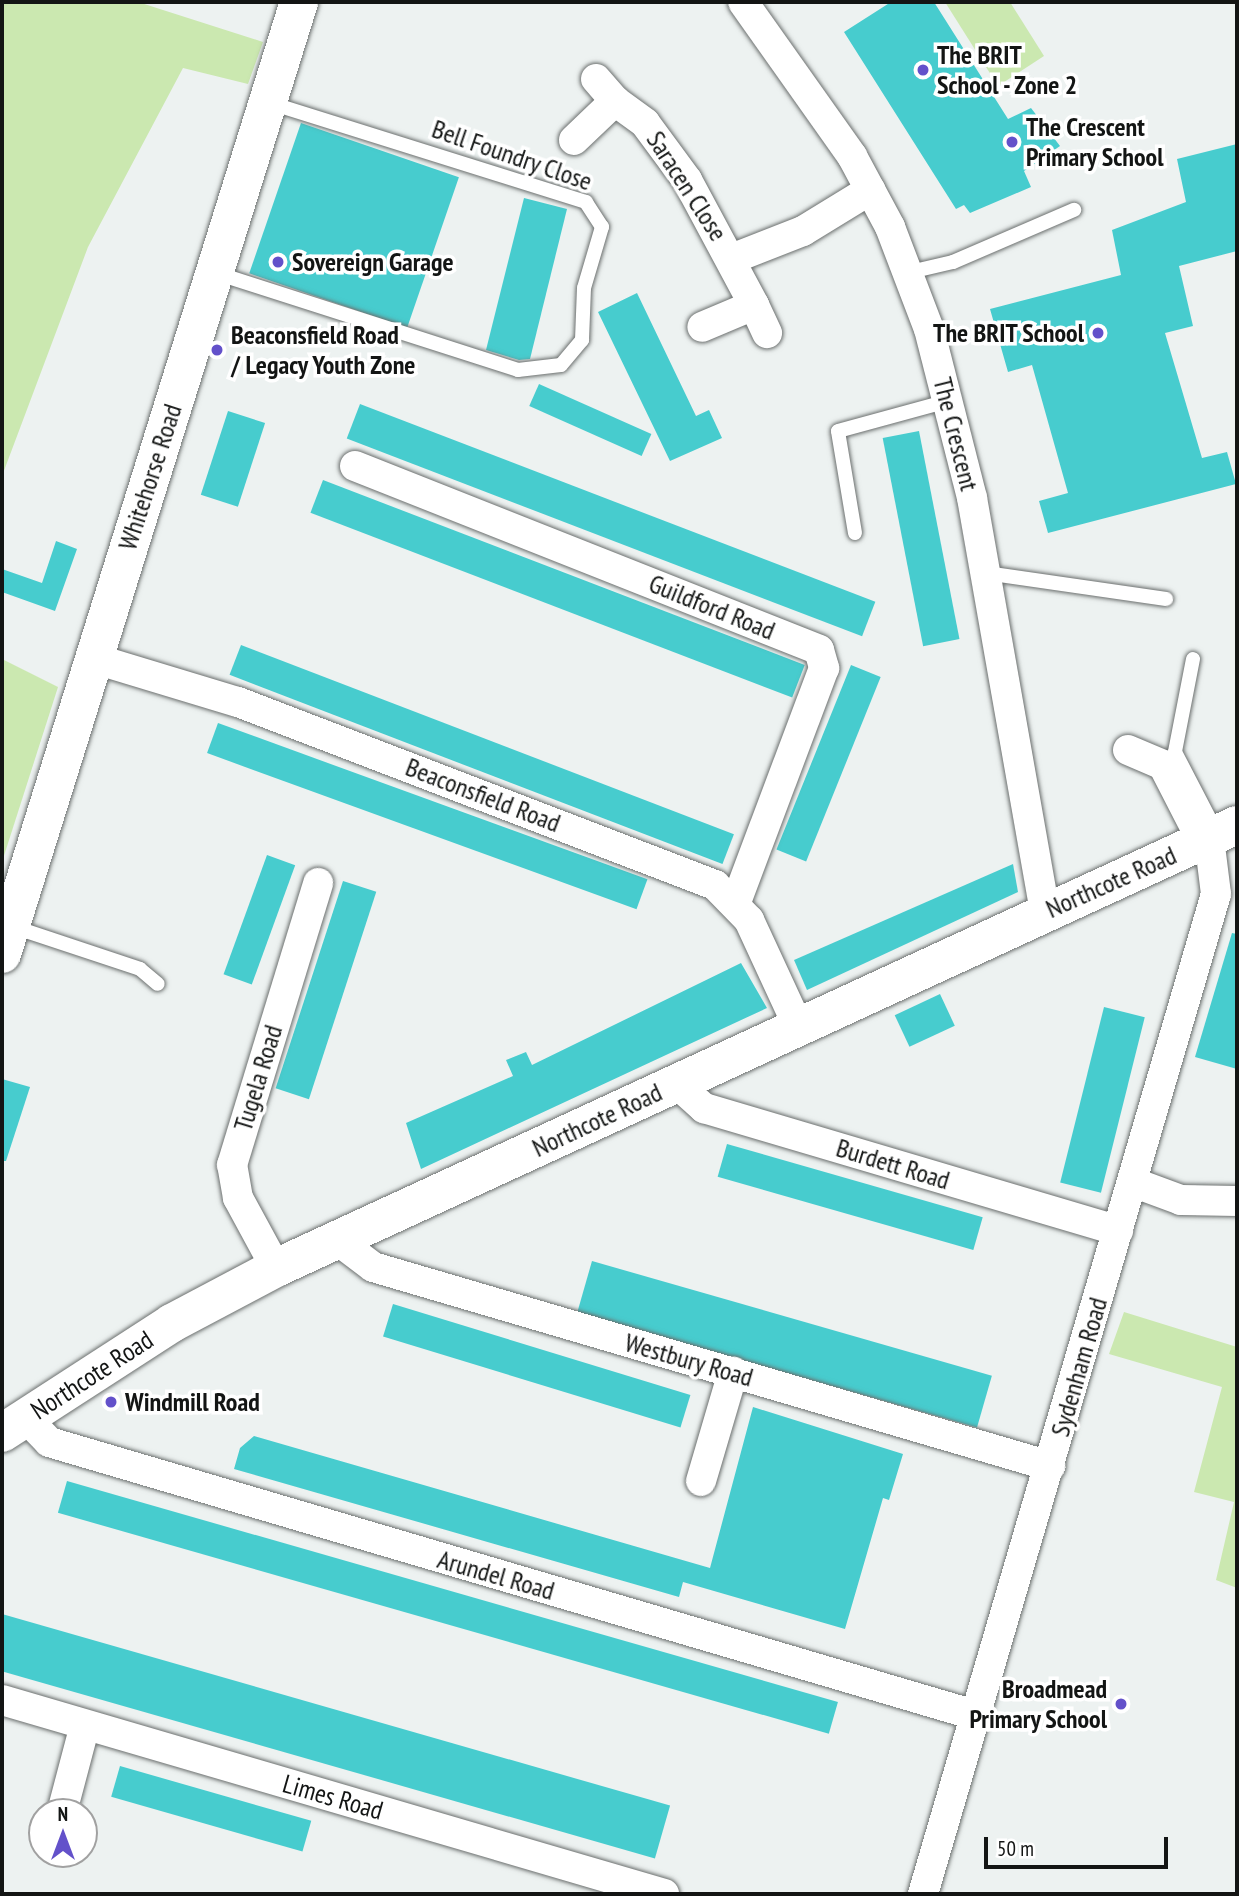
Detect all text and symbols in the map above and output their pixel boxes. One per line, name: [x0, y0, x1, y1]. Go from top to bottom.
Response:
place label: The BRIT School - Zone 2: [937, 39, 1080, 100]
marker: The BRIT School - Zone 2: [915, 62, 931, 78]
place label: The Crescent Primary School: [1026, 111, 1164, 172]
street label: Bell Foundry Close: [428, 113, 596, 197]
street label: Saracen Close: [640, 125, 734, 247]
marker: The Crescent Primary School: [1004, 134, 1020, 150]
place label: Sovereign Garage: [292, 246, 454, 278]
marker: Sovereign Garage: [270, 254, 286, 270]
place label: The BRIT School: [932, 317, 1084, 349]
place label: Beaconsfield Road / Legacy Youth Zone: [231, 319, 417, 380]
marker: The BRIT School: [1090, 325, 1106, 341]
marker: Beaconsfield Road / Legacy Youth Zone: [209, 342, 225, 358]
street label: The Crescent: [927, 374, 985, 494]
street label: Whitehorse Road: [112, 400, 188, 554]
street label: Guildford Road: [645, 568, 779, 646]
street label: Beaconsfield Road: [401, 751, 565, 839]
street label: Northcote Road: [1041, 839, 1181, 925]
street label: Tugela Road: [227, 1021, 289, 1135]
street label: Northcote Road: [527, 1076, 667, 1164]
street label: Burdett Road: [833, 1132, 953, 1196]
street label: Sydenham Road: [1044, 1294, 1114, 1440]
street label: Northcote Road: [25, 1324, 159, 1426]
street label: Westbury Road: [621, 1327, 757, 1393]
place label: Windmill Road: [125, 1386, 260, 1418]
marker: Windmill Road: [103, 1394, 119, 1410]
street label: Arundel Road: [434, 1543, 558, 1607]
place label: Broadmead Primary School: [969, 1673, 1107, 1734]
marker: Broadmead Primary School: [1113, 1696, 1129, 1712]
street label: Limes Road: [279, 1768, 387, 1826]
north arrow: [28, 1798, 98, 1868]
text: N: [58, 1802, 68, 1826]
scale bar: [987, 1822, 1171, 1866]
text: 50 m: [997, 1835, 1034, 1862]

